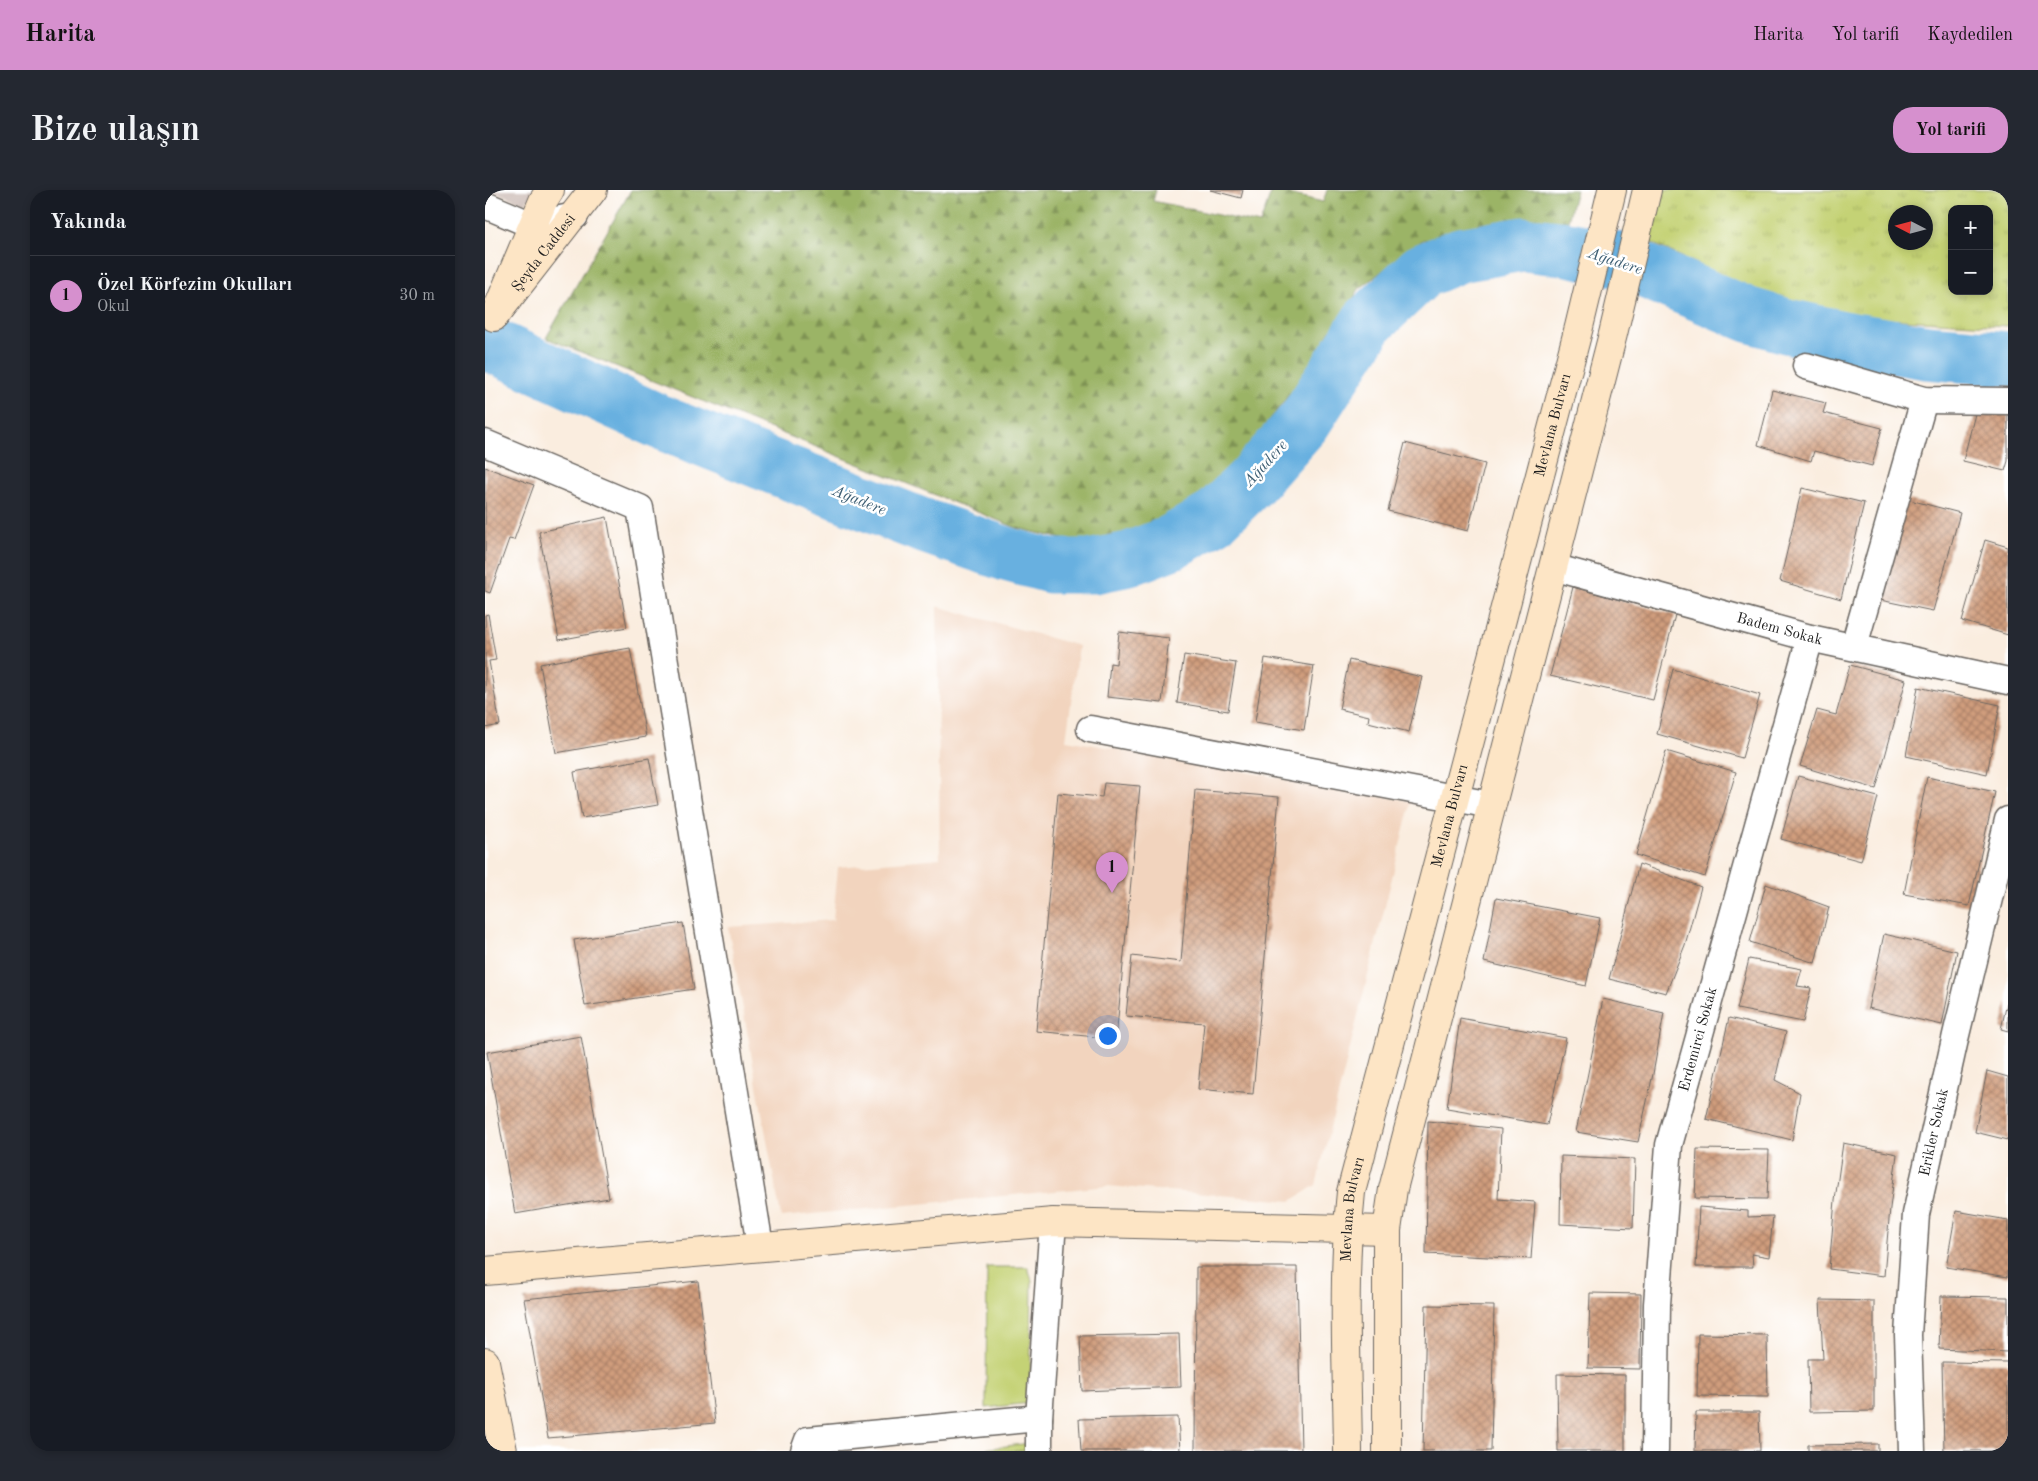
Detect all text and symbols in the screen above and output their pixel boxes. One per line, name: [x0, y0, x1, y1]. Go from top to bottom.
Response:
text: Harita: [25, 23, 95, 47]
text: Harita: [1753, 26, 1804, 44]
text: Yol tarifi: [1832, 26, 1899, 44]
text: Kaydedilen: [1927, 26, 2013, 44]
button: Yol tarifi: [1893, 107, 2008, 153]
text: Bize ulaşın: [30, 113, 200, 148]
north arrow: [1888, 205, 1933, 250]
map controls: [1948, 205, 1993, 295]
button: +: [1948, 205, 1993, 250]
text: Yakında: [50, 212, 126, 233]
street label: Şeyda Caddesi: [509, 212, 579, 295]
water label: Ağadere: [1585, 245, 1645, 278]
button: −: [1948, 250, 1993, 295]
text: Özel Körfezim Okulları: [97, 276, 292, 295]
text: 1: [61, 288, 71, 304]
text: 30 m: [399, 288, 435, 304]
text: Okul: [97, 299, 129, 315]
street label: Mevlana Bulvarı: [1532, 372, 1574, 479]
water label: Ağadere: [1241, 437, 1291, 491]
water label: Ağadere: [829, 483, 889, 519]
street label: Badem Sokak: [1735, 611, 1824, 648]
street label: Mevlana Bulvarı: [1429, 763, 1471, 869]
pin: 1: [1096, 852, 1128, 893]
street label: Erdemirci Sokak: [1677, 985, 1720, 1094]
your location: [1095, 1023, 1121, 1049]
street label: Erikler Sokak: [1917, 1087, 1951, 1178]
street label: Mevlana Bulvarı: [1339, 1155, 1367, 1262]

